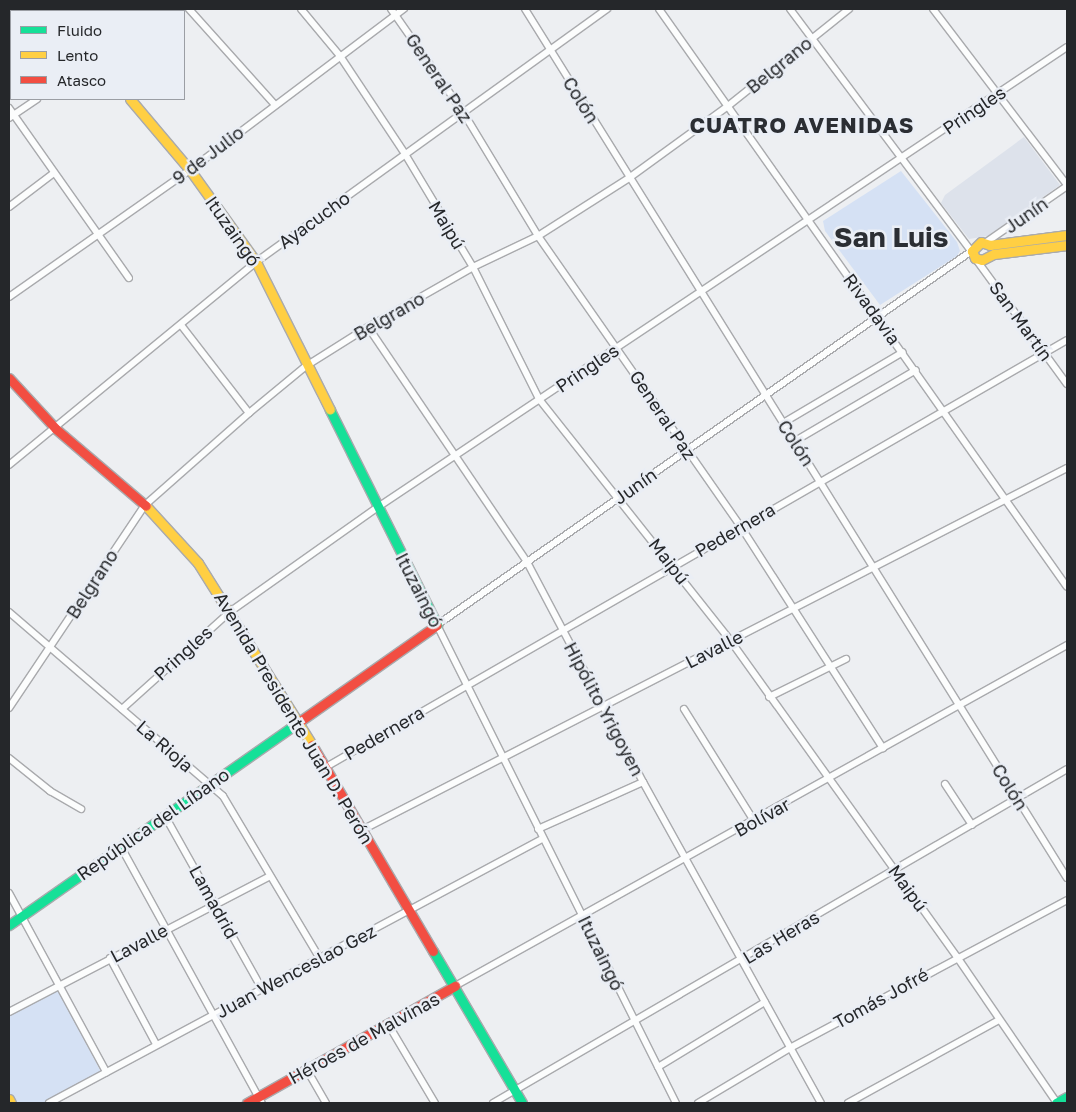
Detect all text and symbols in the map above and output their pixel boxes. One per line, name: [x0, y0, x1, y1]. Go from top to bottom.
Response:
legend: [10, 10, 185, 100]
text: Fluido: [57, 21, 102, 39]
street label: General Paz: [401, 29, 477, 127]
street label: Belgrano: [742, 32, 816, 98]
text: Lento: [57, 46, 98, 64]
text: Atasco: [57, 71, 106, 89]
street label: Colón: [558, 73, 604, 127]
street label: Pringles: [938, 81, 1010, 139]
district label: CUATRO AVENIDAS: [688, 112, 916, 138]
street label: 9 de Julio: [168, 121, 248, 189]
street label: Ayacucho: [274, 187, 354, 253]
street label: Ituzaingó: [201, 192, 265, 270]
street label: Junín: [1000, 192, 1052, 238]
street label: Maipú: [424, 197, 470, 253]
district label: San Luis: [834, 220, 948, 254]
street label: Rivadavia: [839, 269, 905, 349]
street label: San Martín: [985, 277, 1057, 365]
street label: Belgrano: [350, 287, 428, 345]
street label: Pringles: [551, 339, 623, 397]
street label: General Paz: [625, 366, 701, 464]
street label: Colón: [773, 416, 819, 470]
street label: Junín: [609, 463, 661, 509]
street label: Pedernera: [691, 498, 779, 562]
street label: Maipú: [644, 534, 694, 588]
street label: Belgrano: [62, 545, 122, 623]
street label: Ituzaingó: [391, 549, 447, 631]
street label: Avenida Presidente Juan D. Perón: [210, 588, 378, 848]
street label: Pringles: [149, 621, 217, 685]
street label: Lavalle: [682, 625, 746, 673]
street label: Hipólito Yrigoyen: [560, 638, 648, 780]
street label: Pedernera: [340, 701, 428, 765]
street label: La Rioja: [132, 716, 198, 776]
street label: Colón: [987, 760, 1033, 814]
street label: República del Líbano: [73, 763, 233, 885]
street label: Bolívar: [730, 793, 794, 841]
street label: Maipú: [884, 860, 932, 916]
street label: Lamadrid: [185, 861, 243, 943]
street label: Las Heras: [739, 906, 823, 968]
street label: Ituzaingó: [574, 912, 628, 994]
street label: Lavalle: [107, 919, 171, 967]
street label: Juan Wenceslao Gez: [212, 920, 380, 1022]
street label: Tomás Jofré: [830, 963, 932, 1033]
street label: Héroes de Malvinas: [285, 988, 443, 1088]

